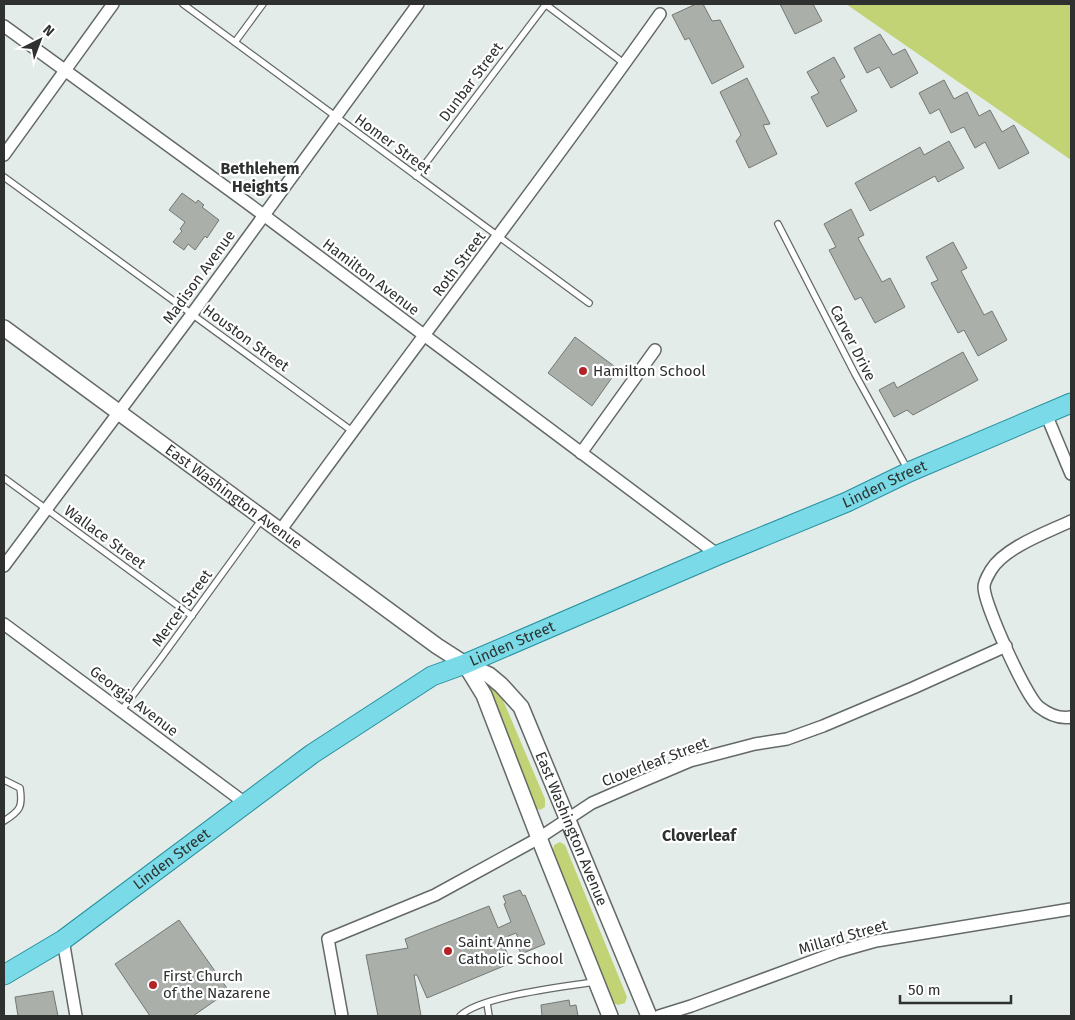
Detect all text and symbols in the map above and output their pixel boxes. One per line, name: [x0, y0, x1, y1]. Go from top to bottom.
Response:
north arrow: [15, 15, 65, 65]
text: N: [39, 21, 58, 40]
street label: Dunbar Street: [435, 38, 507, 125]
street label: Homer Street: [351, 110, 435, 178]
district label: Bethlehem Heights: [220, 159, 300, 196]
street label: Madison Avenue: [159, 227, 239, 327]
street label: Roth Street: [429, 228, 490, 300]
street label: Hamilton Avenue: [319, 235, 423, 319]
street label: Houston Street: [199, 301, 293, 376]
street label: Carver Drive: [826, 302, 880, 384]
place label: Hamilton School: [593, 362, 706, 380]
marker: Hamilton School: [577, 365, 589, 377]
street label: East Washington Avenue: [162, 440, 306, 553]
street label: Linden Street: [840, 456, 930, 512]
street label: Wallace Street: [61, 501, 150, 573]
street label: Mercer Street: [148, 566, 216, 650]
street label: Linden Street: [467, 617, 558, 670]
street label: Georgia Avenue: [86, 662, 182, 740]
street label: Cloverleaf Street: [599, 733, 711, 791]
street label: East Washington Avenue: [531, 749, 611, 909]
street label: Linden Street: [130, 824, 214, 893]
district label: Cloverleaf: [662, 826, 737, 845]
street label: Millard Street: [796, 916, 890, 958]
place label: Saint Anne Catholic School: [458, 933, 564, 968]
marker: Saint Anne Catholic School: [442, 945, 454, 957]
place label: First Church of the Nazarene: [163, 967, 271, 1002]
scale bar: [900, 972, 1011, 1004]
marker: First Church of the Nazarene: [147, 979, 159, 991]
text: 50 m: [908, 981, 941, 999]

